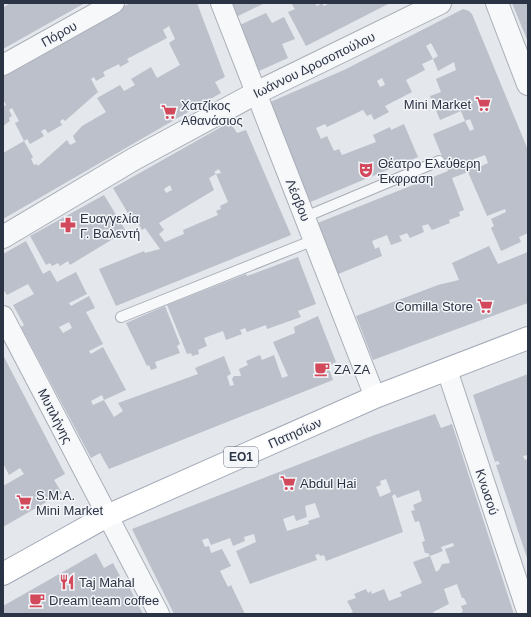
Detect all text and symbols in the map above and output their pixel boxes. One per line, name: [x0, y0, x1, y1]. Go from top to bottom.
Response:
street label: Πόρου: [39, 18, 79, 50]
street label: Ιωάννου Δροσοπούλου: [251, 29, 377, 101]
supermarket icon: Mini Market: [474, 95, 492, 113]
place label: Mini Market: [404, 97, 471, 112]
place label: Χατζίκος Αθανάσιος: [181, 98, 243, 128]
supermarket icon: Χατζίκος Αθανάσιος: [160, 103, 178, 121]
place label: Θέατρο Ελεύθερη Έκφραση: [377, 156, 481, 186]
theatre icon: Θέατρο Ελεύθερη Έκφραση: [357, 161, 375, 179]
street label: Λέσβου: [283, 177, 313, 223]
place label: Ευαγγελία Γ. Βαλεντή: [80, 211, 140, 241]
pharmacy icon: Ευαγγελία Γ. Βαλεντή: [59, 216, 77, 234]
supermarket icon: Comilla Store: [476, 297, 494, 315]
place label: Comilla Store: [395, 299, 473, 314]
cafe icon: ZA ZA: [313, 360, 331, 378]
place label: ZA ZA: [334, 362, 370, 377]
street label: Μυτιλήνης: [35, 386, 75, 446]
street label: Πατησίων: [266, 415, 324, 451]
road number: ΕΟ1: [224, 447, 258, 467]
street label: Κνωσού: [472, 467, 502, 517]
supermarket icon: Abdul Hai: [279, 474, 297, 492]
place label: Abdul Hai: [300, 476, 356, 491]
place label: S.M.A. Mini Market: [36, 488, 104, 518]
supermarket icon: S.M.A. Mini Market: [15, 493, 33, 511]
restaurant icon: Taj Mahal: [58, 573, 76, 591]
place label: Taj Mahal: [79, 575, 135, 590]
cafe icon: Dream team coffee: [28, 591, 46, 609]
place label: Dream team coffee: [49, 593, 159, 608]

